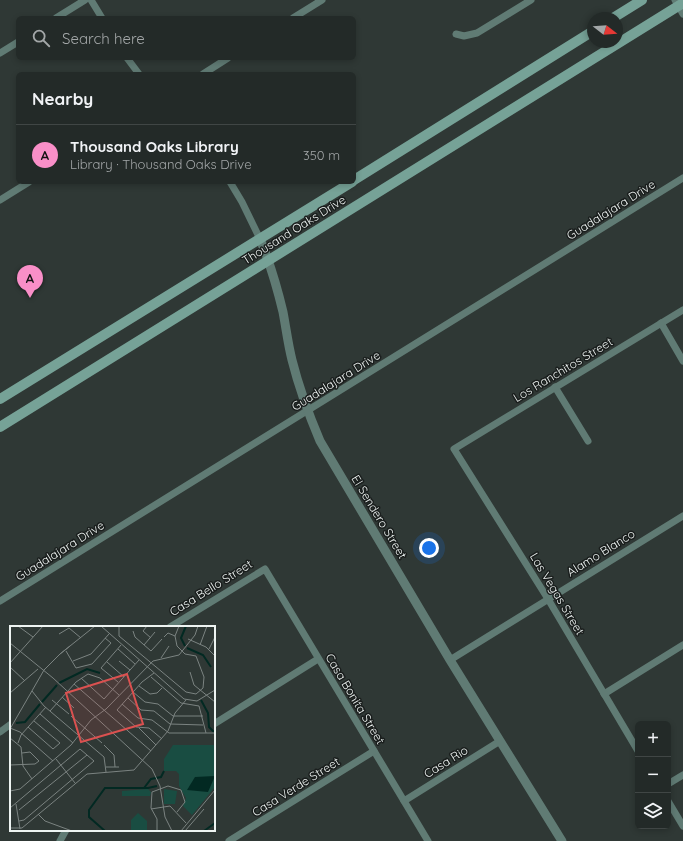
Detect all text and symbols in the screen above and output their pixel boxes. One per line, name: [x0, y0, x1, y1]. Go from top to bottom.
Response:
north arrow: [587, 12, 623, 48]
search box: [16, 16, 356, 60]
icon: search: [30, 27, 52, 49]
text: Search here: [62, 29, 145, 48]
text: Nearby: [32, 88, 93, 109]
text: Thousand Oaks Library: [70, 137, 239, 156]
text: A: [41, 147, 49, 163]
text: 350 m: [303, 147, 340, 163]
text: Library · Thousand Oaks Drive: [70, 156, 252, 172]
street label: Guadalajara Drive: [564, 176, 658, 243]
street label: Thousand Oaks Drive: [239, 192, 348, 268]
pin: A: [17, 265, 43, 298]
street label: Los Ranchitos Street: [510, 334, 615, 405]
street label: Guadalajara Drive: [289, 347, 383, 414]
street label: El Sendero Street: [349, 472, 410, 561]
street label: Guadalajara Drive: [13, 517, 107, 584]
street label: Alamo Blanco: [564, 526, 638, 579]
your location: [419, 538, 439, 558]
street label: Las Vegas Street: [527, 550, 588, 638]
street label: Casa Bello Street: [167, 556, 255, 619]
inset map: [10, 626, 215, 831]
street label: Casa Bonita Street: [322, 651, 388, 747]
map controls: [635, 721, 671, 829]
button: +: [635, 721, 671, 757]
street label: Casa Rio: [421, 742, 471, 781]
street label: Casa Verde Street: [249, 754, 342, 820]
button: −: [635, 757, 671, 793]
button: layers: [635, 793, 671, 829]

